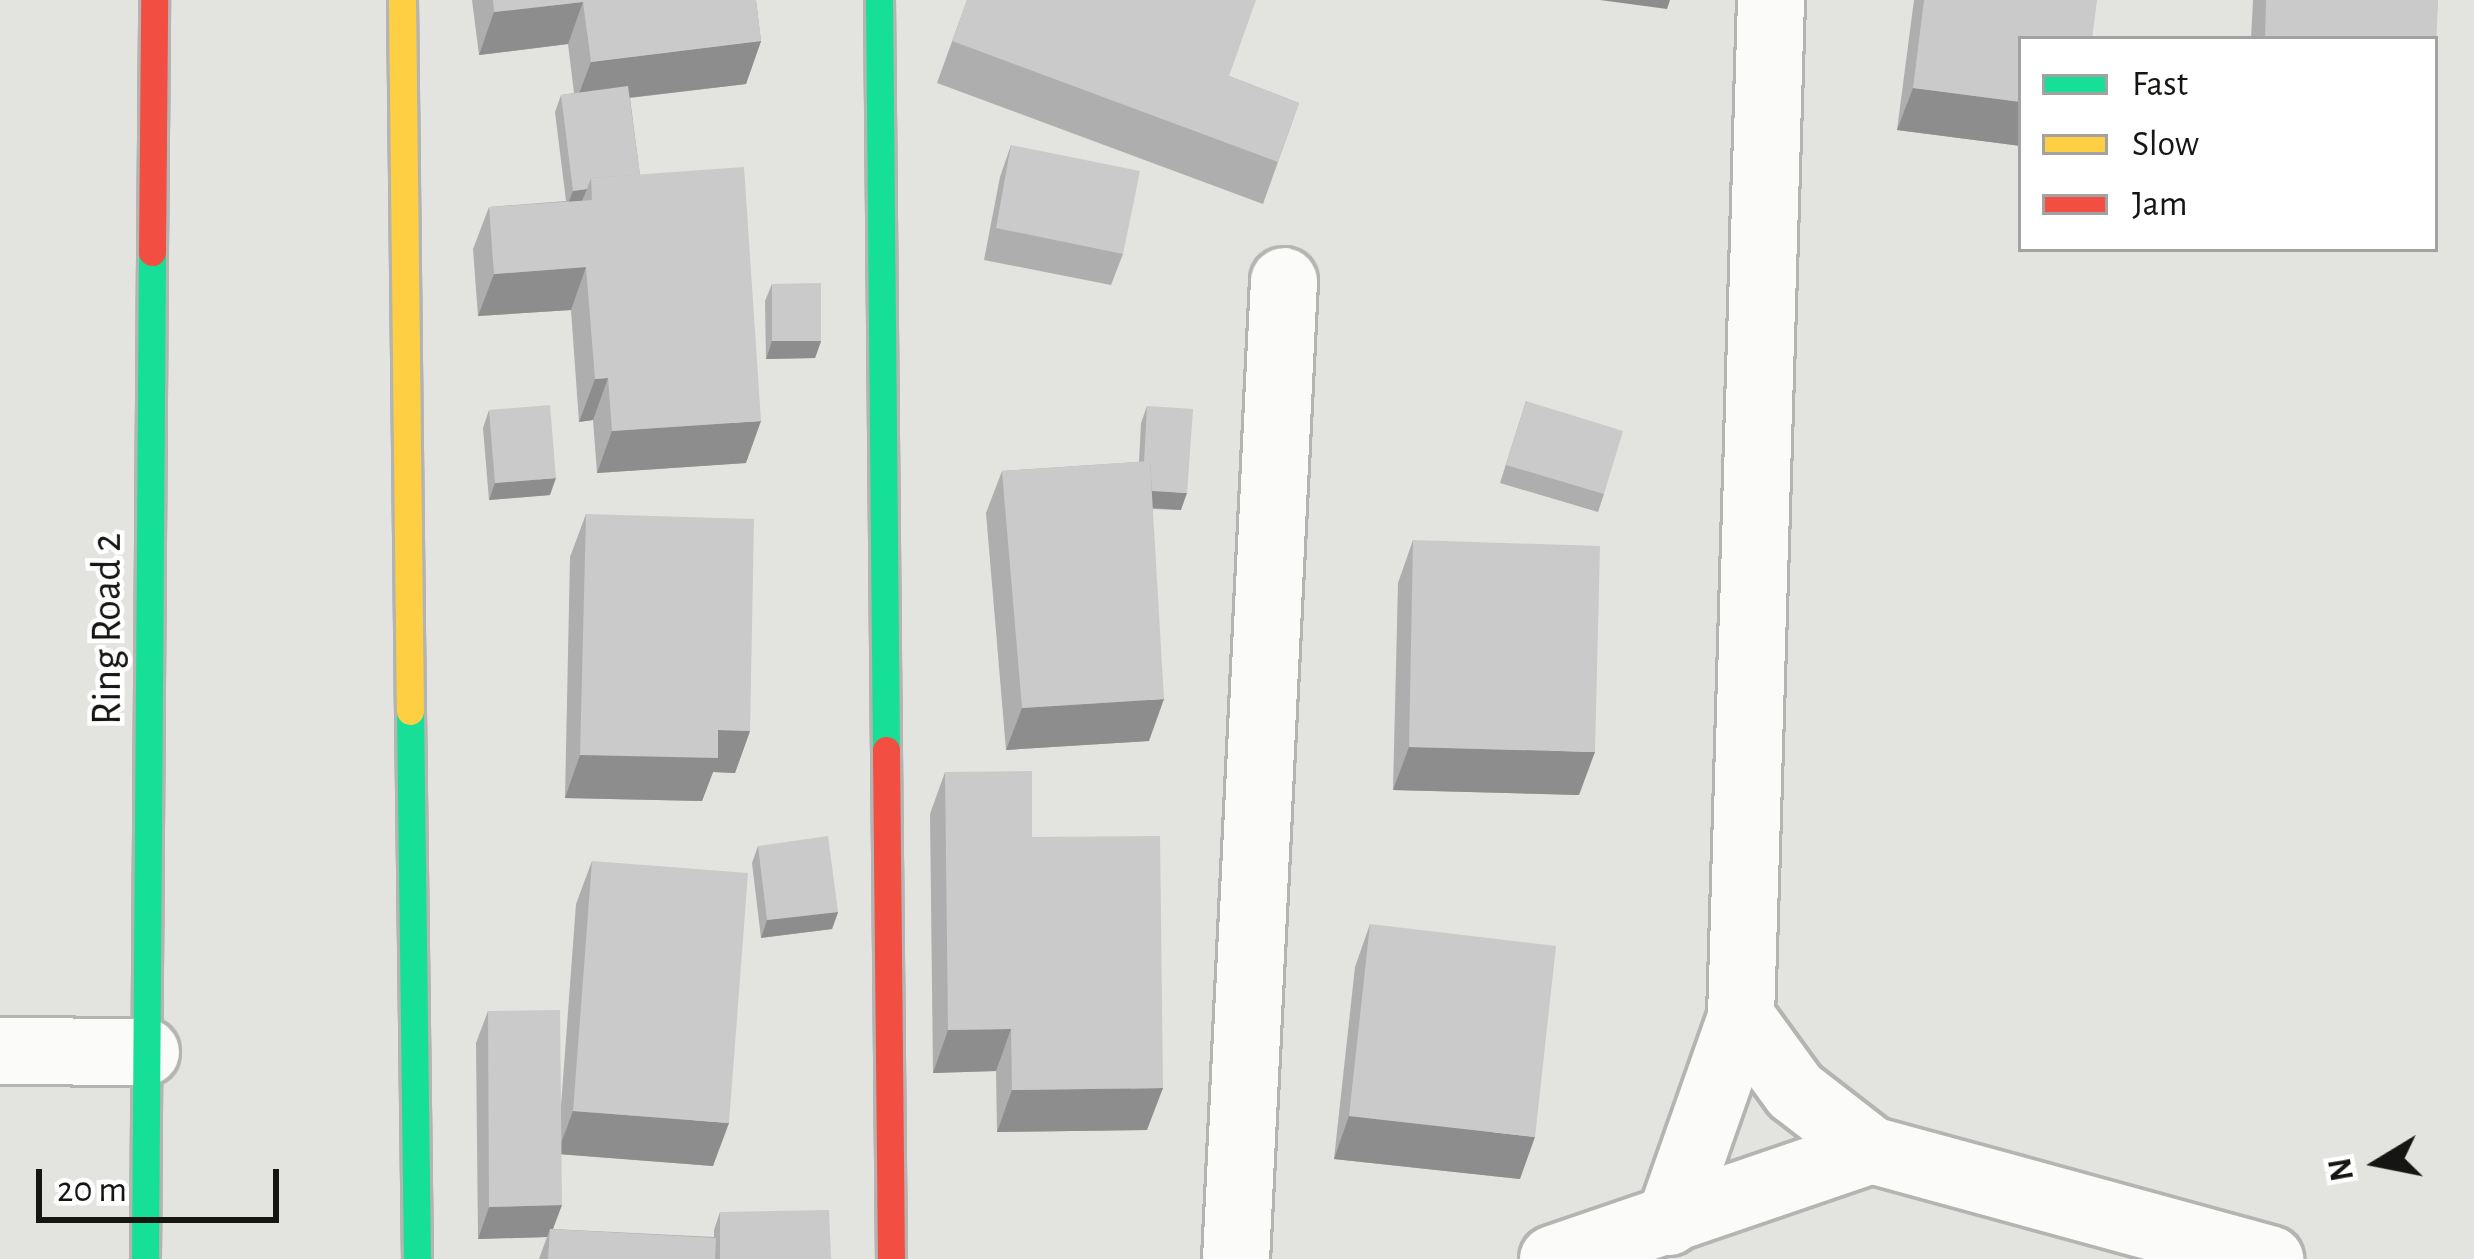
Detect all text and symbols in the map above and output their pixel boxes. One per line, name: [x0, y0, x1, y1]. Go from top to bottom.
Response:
legend: [2018, 36, 2438, 252]
text: Fast: [2132, 66, 2188, 102]
text: Slow: [2132, 126, 2199, 162]
text: Jam: [2132, 186, 2188, 222]
street label: Ring Road 2: [82, 533, 132, 725]
north arrow: [2318, 1103, 2438, 1223]
scale bar: [42, 1145, 285, 1219]
text: N: [2324, 1155, 2360, 1183]
text: 20 m: [57, 1172, 127, 1208]

